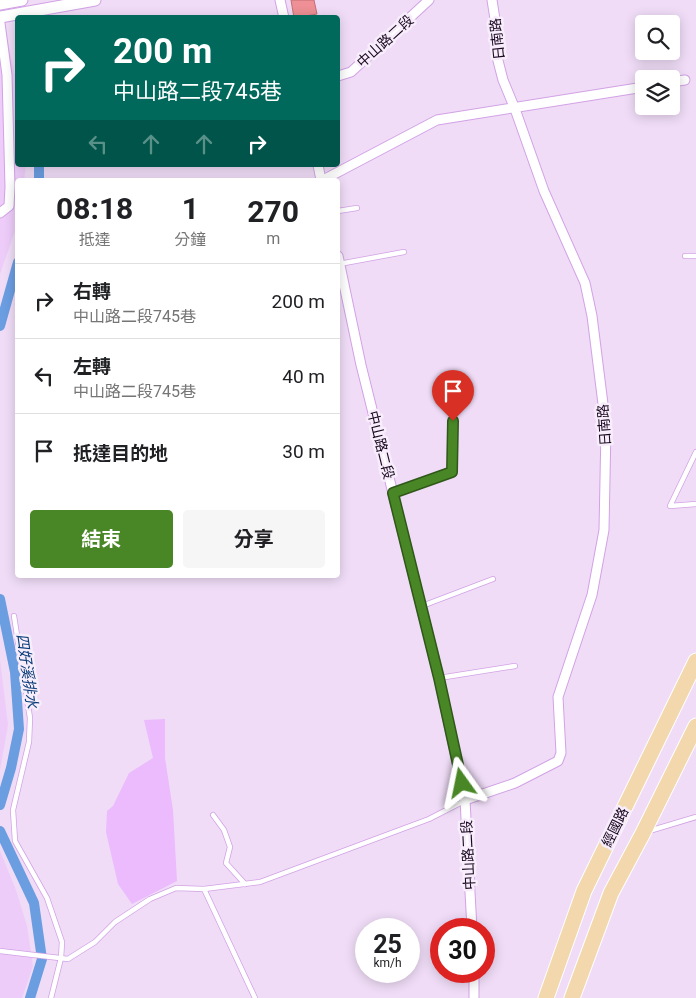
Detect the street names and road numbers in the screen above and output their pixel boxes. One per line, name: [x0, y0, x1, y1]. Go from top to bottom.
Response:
street label: 中山路二段: [354, 12, 416, 70]
street label: 日南路: [487, 17, 507, 61]
street label: 日南路: [595, 403, 613, 447]
street label: 中山路二段: [365, 409, 397, 481]
street label: 經國路: [599, 805, 631, 849]
street label: 中山路二段: [458, 820, 478, 890]

